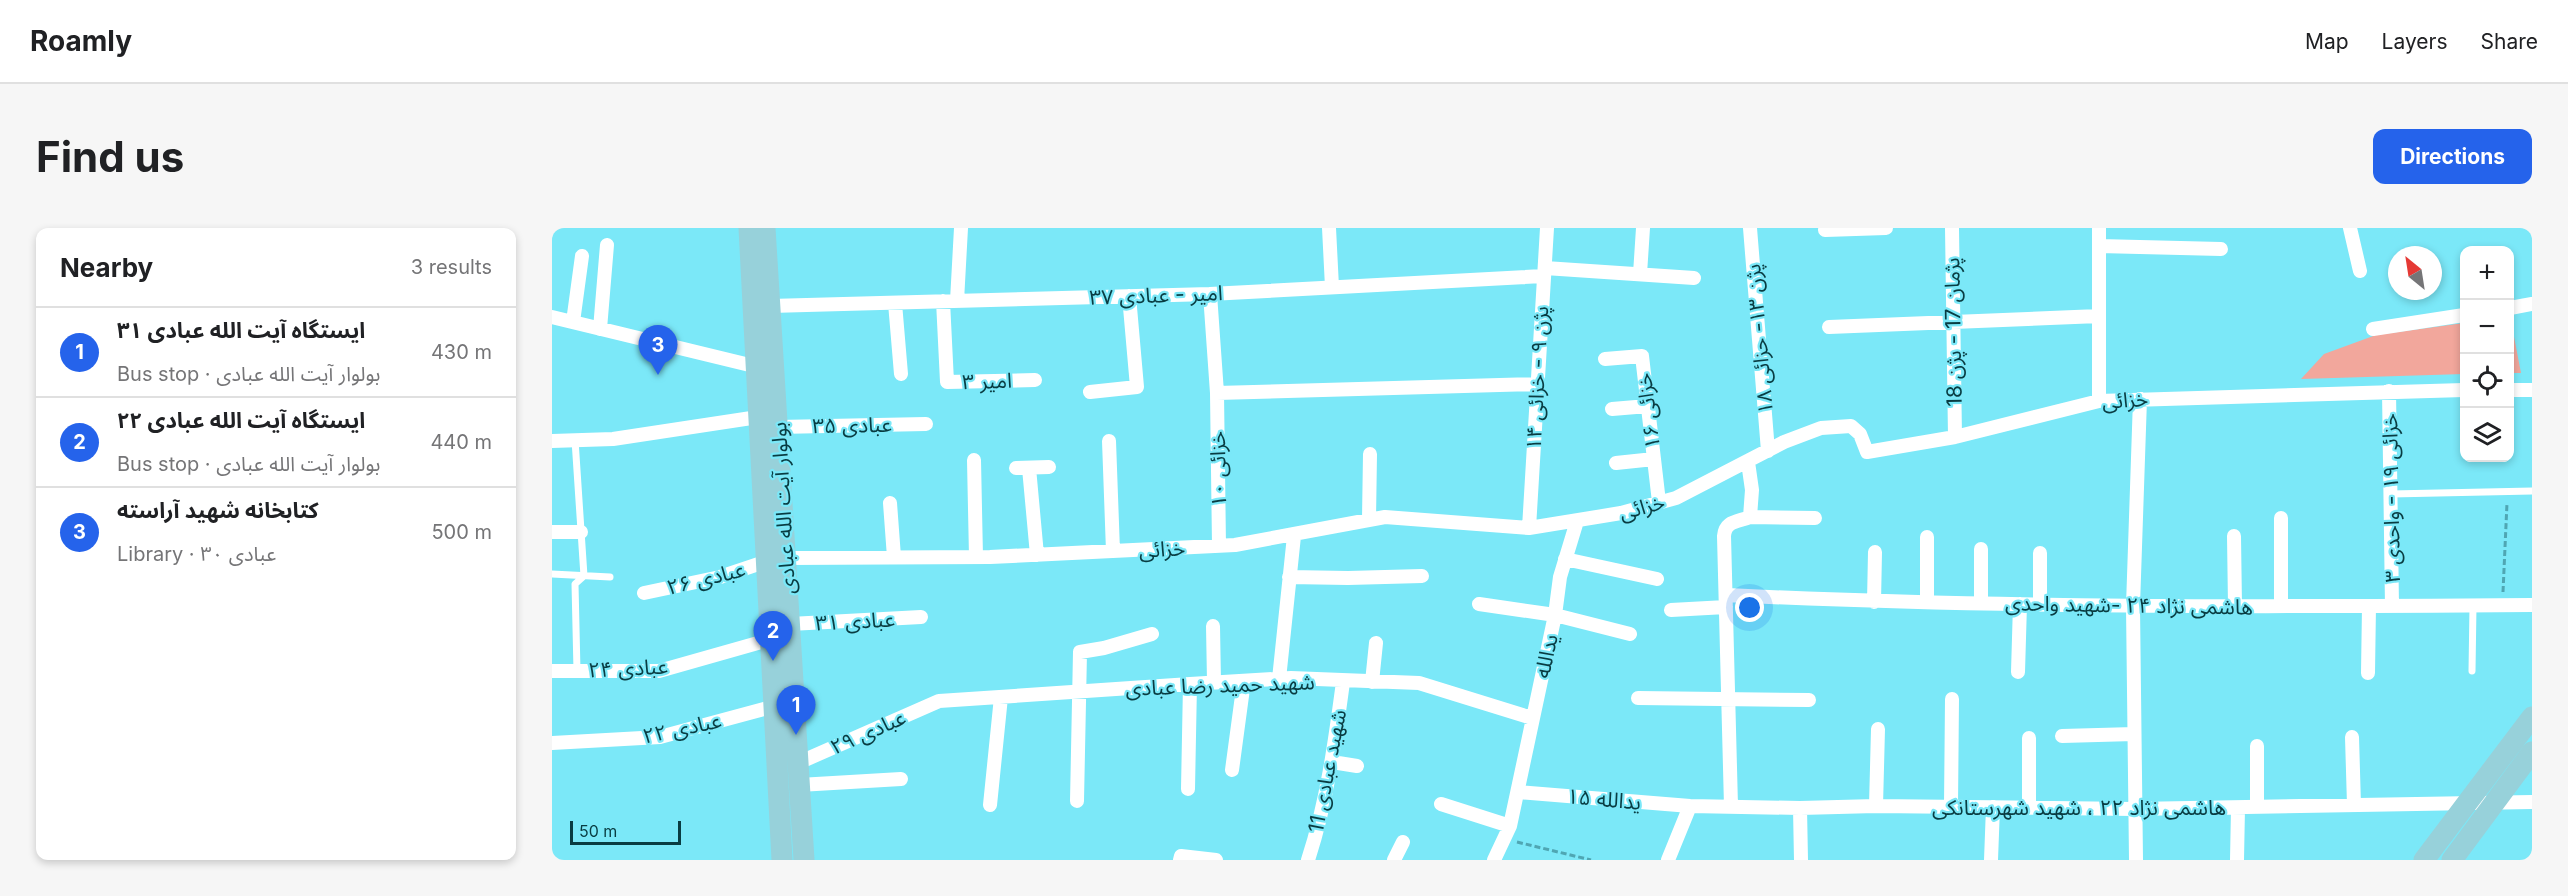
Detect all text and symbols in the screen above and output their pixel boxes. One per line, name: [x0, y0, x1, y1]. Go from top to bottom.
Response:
text: Roamly: [30, 24, 132, 58]
text: Map: [2305, 29, 2349, 54]
text: Layers: [2382, 29, 2448, 54]
text: Share: [2481, 29, 2538, 54]
button: Directions: [2373, 129, 2532, 184]
text: Find us: [36, 131, 184, 182]
north arrow: [2388, 246, 2442, 300]
map controls: [2460, 246, 2514, 462]
button: +: [2460, 246, 2514, 300]
text: Nearby: [60, 252, 153, 283]
text: 3 results: [411, 255, 492, 279]
street label: پژمان 17 - پژن 18: [1939, 257, 1968, 407]
street label: پژن ۱۳- حزائی ۱۸: [1740, 263, 1779, 415]
street label: امیر - عبادی ۳۷: [1089, 280, 1223, 310]
button: −: [2460, 300, 2514, 354]
street label: پژن ۹ - خزائی ۱۴: [1521, 305, 1554, 451]
text: ایستگاه آیت الله عبادی ۳۱: [117, 317, 365, 343]
pin: 3: [638, 326, 678, 375]
text: 1: [75, 340, 84, 364]
text: 430 m: [431, 340, 492, 364]
button: locate: [2460, 354, 2514, 408]
text: Bus stop · بولوار آیت الله عبادی: [117, 362, 380, 386]
street label: امیر ۳: [962, 368, 1012, 394]
street label: خزائی ۱۶: [1631, 372, 1665, 450]
street label: خزائی: [2101, 386, 2149, 414]
text: ایستگاه آیت الله عبادی ۲۲: [117, 407, 365, 433]
button: layers: [2460, 408, 2514, 462]
street label: عبادی ۳۵: [812, 412, 892, 438]
street label: خزائی ۱۹ - واحدی ۳: [2377, 413, 2405, 583]
street label: بولوار آیت الله عبادی: [766, 421, 800, 595]
text: 2: [73, 430, 86, 454]
text: 440 m: [430, 430, 492, 454]
street label: خزائی ۱۰: [1205, 431, 1231, 507]
text: Bus stop · بولوار آیت الله عبادی: [117, 452, 380, 476]
street label: خزائی: [1616, 489, 1668, 525]
text: کتابخانه شهید آراسته: [117, 497, 319, 523]
text: 3: [73, 520, 86, 544]
text: 500 m: [431, 520, 492, 544]
street label: خزائی: [1138, 535, 1186, 563]
text: Library · عبادی ۳۰: [117, 542, 276, 566]
street label: عبادی ۲۶: [664, 556, 748, 600]
street label: هاشمی نژاد ۲۴ -شهید واحدی: [2005, 590, 2253, 620]
your location: [1735, 593, 1764, 622]
street label: عبادی ۳۱: [815, 606, 895, 636]
pin: 2: [754, 612, 792, 661]
street label: یدالله: [1529, 632, 1563, 680]
street label: عبادی ۲۴: [588, 653, 668, 683]
street label: شهید حمید رضا عبادی: [1125, 669, 1315, 701]
pin: 1: [776, 686, 816, 735]
street label: عبادی ۲۹: [826, 704, 910, 760]
street label: عبادی ۲۲: [640, 707, 724, 749]
street label: شهید عبادی 11: [1303, 707, 1351, 835]
street label: یدالله ۱۵: [1566, 783, 1642, 815]
street label: هاشمی نژاد ۲۲ ، شهید شهرستانکی: [1932, 795, 2226, 820]
scale bar: [570, 818, 681, 846]
text: 50 m: [579, 821, 617, 841]

